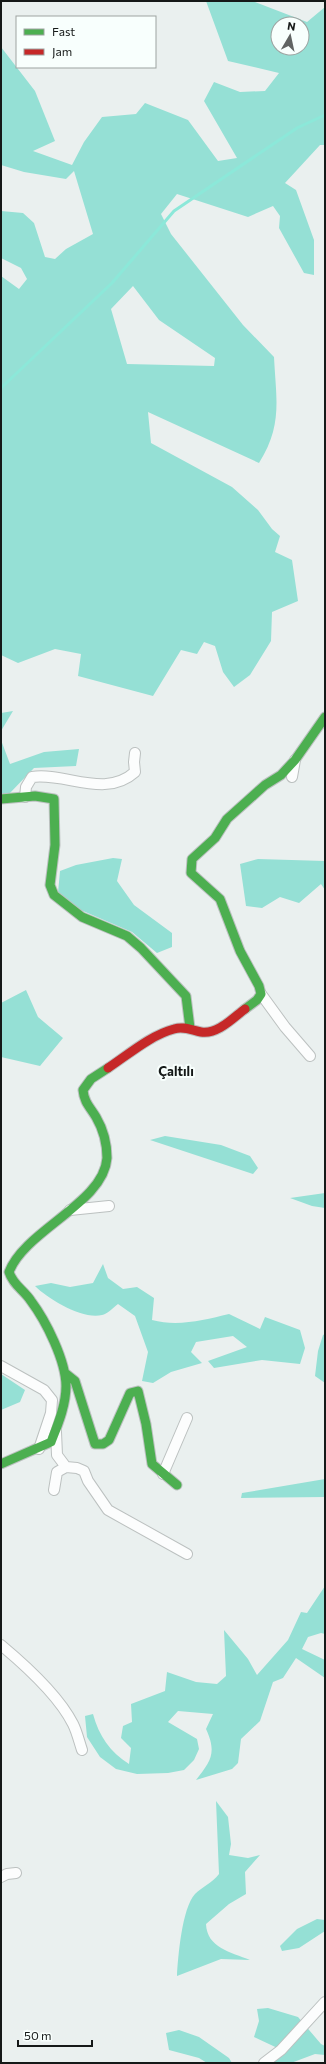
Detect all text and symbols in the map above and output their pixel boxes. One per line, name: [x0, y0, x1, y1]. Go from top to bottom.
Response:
legend: [16, 16, 156, 68]
north arrow: [270, 16, 310, 56]
text: N: [287, 19, 297, 33]
text: Fast: [52, 24, 75, 38]
text: Jam: [52, 44, 72, 59]
district label: Çaltılı: [158, 1063, 194, 1079]
scale bar: [18, 2022, 92, 2048]
text: 50 m: [24, 2028, 52, 2042]

